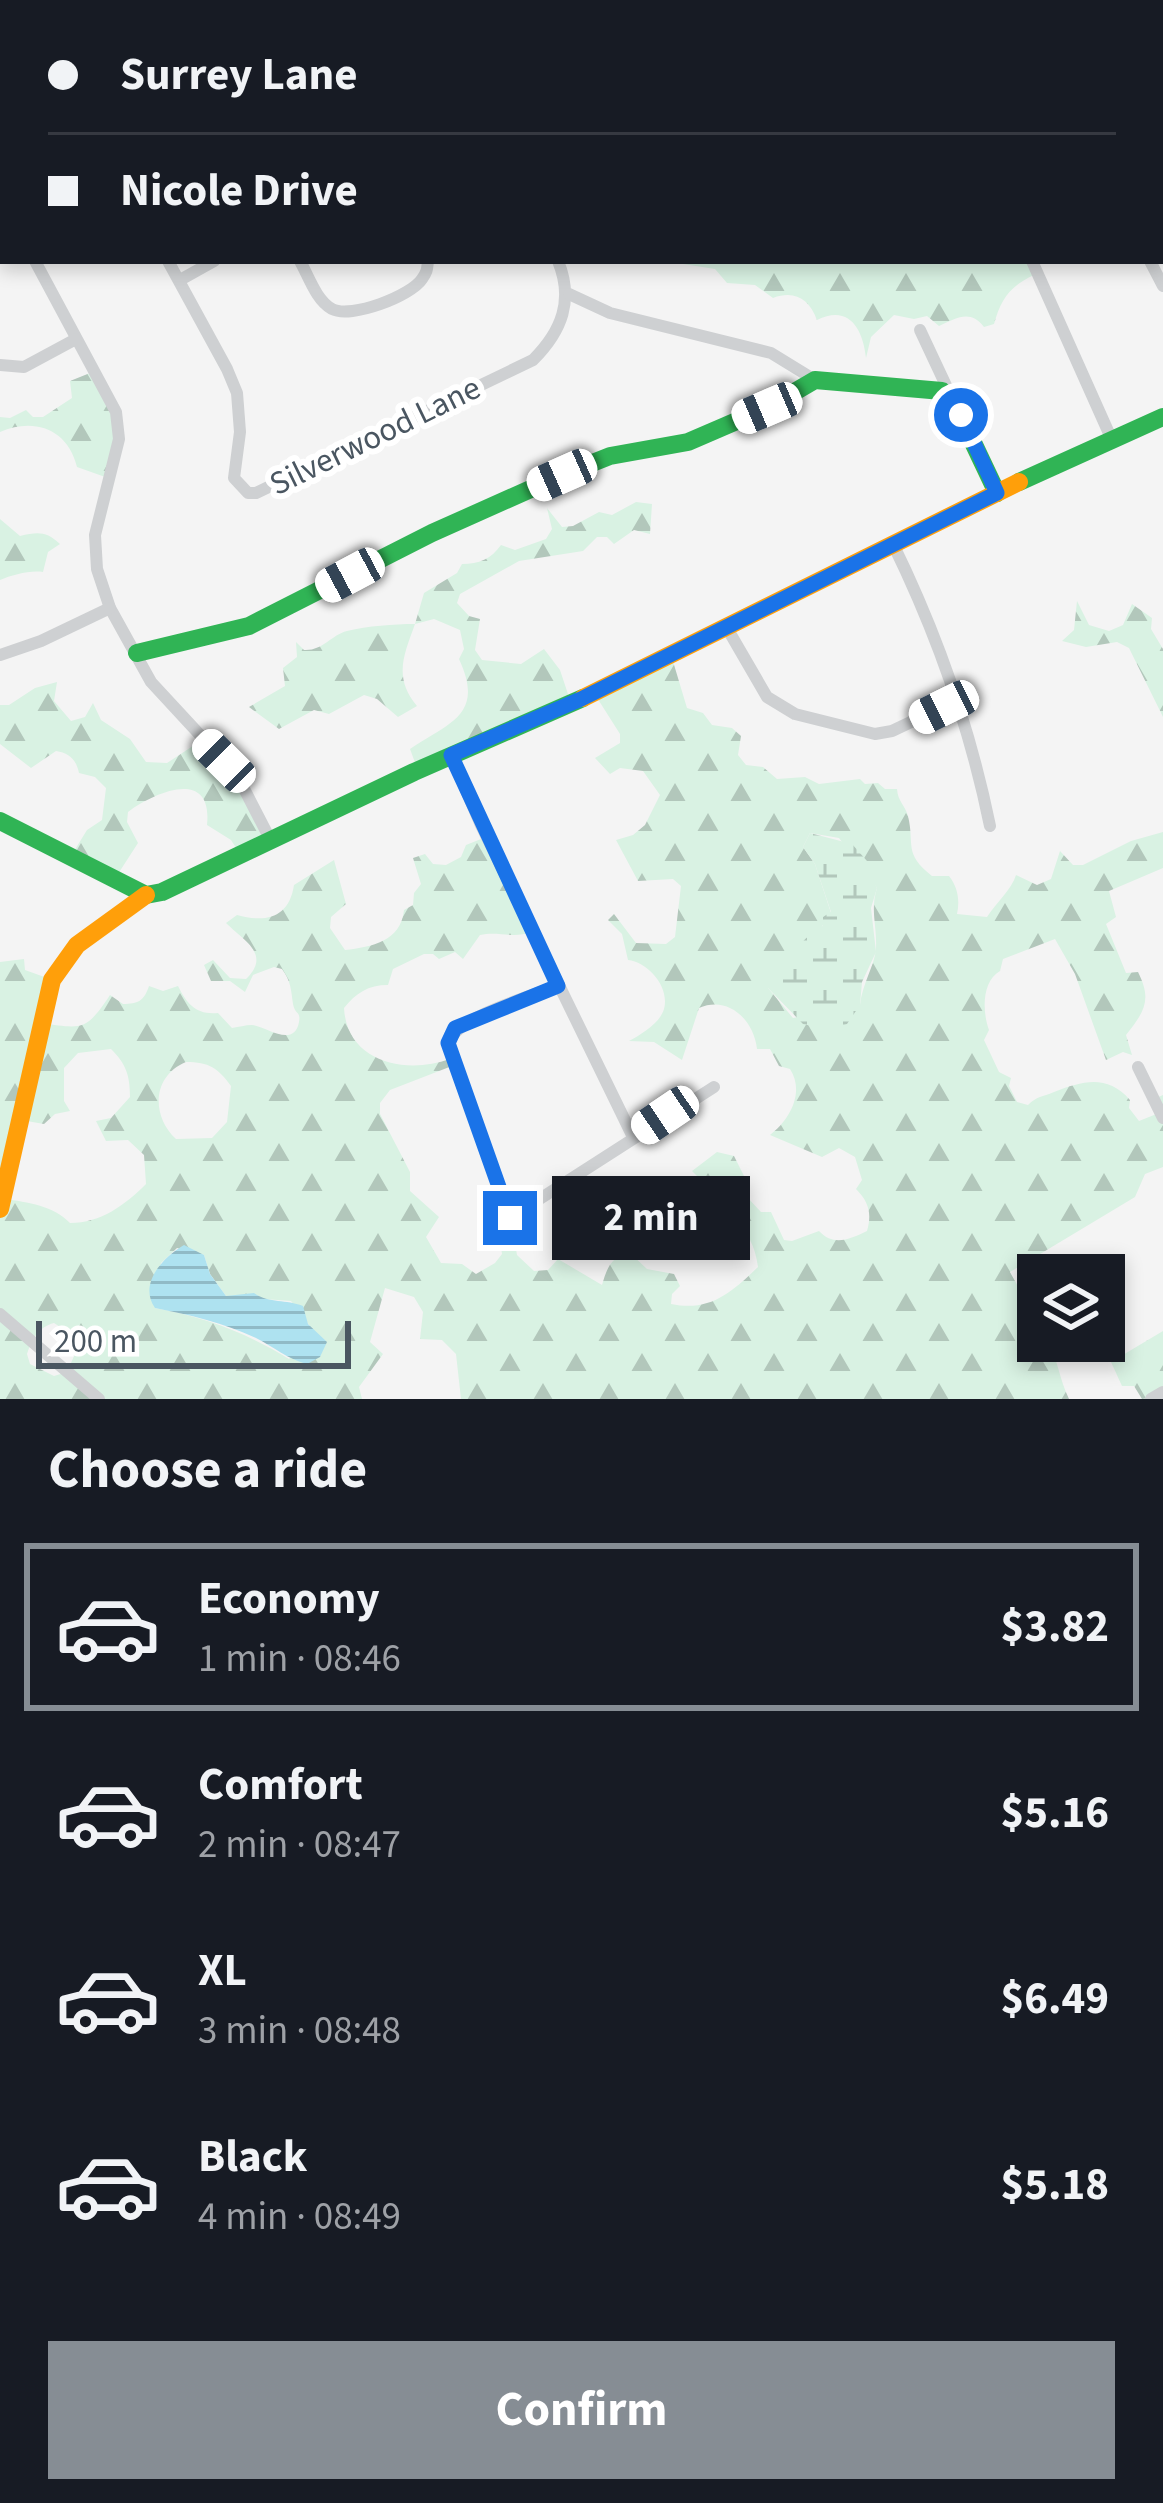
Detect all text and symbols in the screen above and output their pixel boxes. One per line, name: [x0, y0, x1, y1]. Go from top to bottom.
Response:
text: Surrey Lane: [120, 43, 358, 107]
text: Nicole Drive: [120, 159, 358, 223]
street label: Silverwood Lane: [262, 365, 488, 507]
car: [727, 377, 807, 439]
route start: [934, 388, 988, 442]
car: [522, 444, 602, 506]
car: [310, 542, 390, 608]
car: [904, 675, 984, 739]
car: [186, 723, 262, 799]
car: [625, 1080, 705, 1150]
callout: 2 min: [552, 1176, 750, 1260]
text: 2 min: [604, 1190, 698, 1246]
route end: [483, 1191, 537, 1245]
map controls: [1017, 1254, 1125, 1362]
button: layers: [1017, 1254, 1125, 1362]
scale bar: [36, 1315, 351, 1368]
text: 200 m: [54, 1318, 137, 1365]
text: Choose a ride: [48, 1432, 367, 1509]
text: Economy: [198, 1567, 380, 1631]
icon: car: [54, 1573, 162, 1681]
text: $3.82: [1000, 1595, 1109, 1659]
text: 1 min · 08:46: [198, 1631, 401, 1687]
text: Comfort: [198, 1753, 363, 1817]
icon: car: [54, 1759, 162, 1867]
text: $5.16: [1000, 1781, 1109, 1845]
text: 2 min · 08:47: [198, 1817, 401, 1873]
text: XL: [198, 1939, 247, 2003]
icon: car: [54, 1945, 162, 2053]
text: $6.49: [1000, 1967, 1109, 2031]
text: 3 min · 08:48: [198, 2003, 401, 2059]
text: Black: [198, 2125, 308, 2189]
icon: car: [54, 2131, 162, 2239]
text: $5.18: [1000, 2153, 1109, 2217]
text: 4 min · 08:49: [198, 2189, 401, 2245]
button: Confirm: [48, 2341, 1115, 2479]

